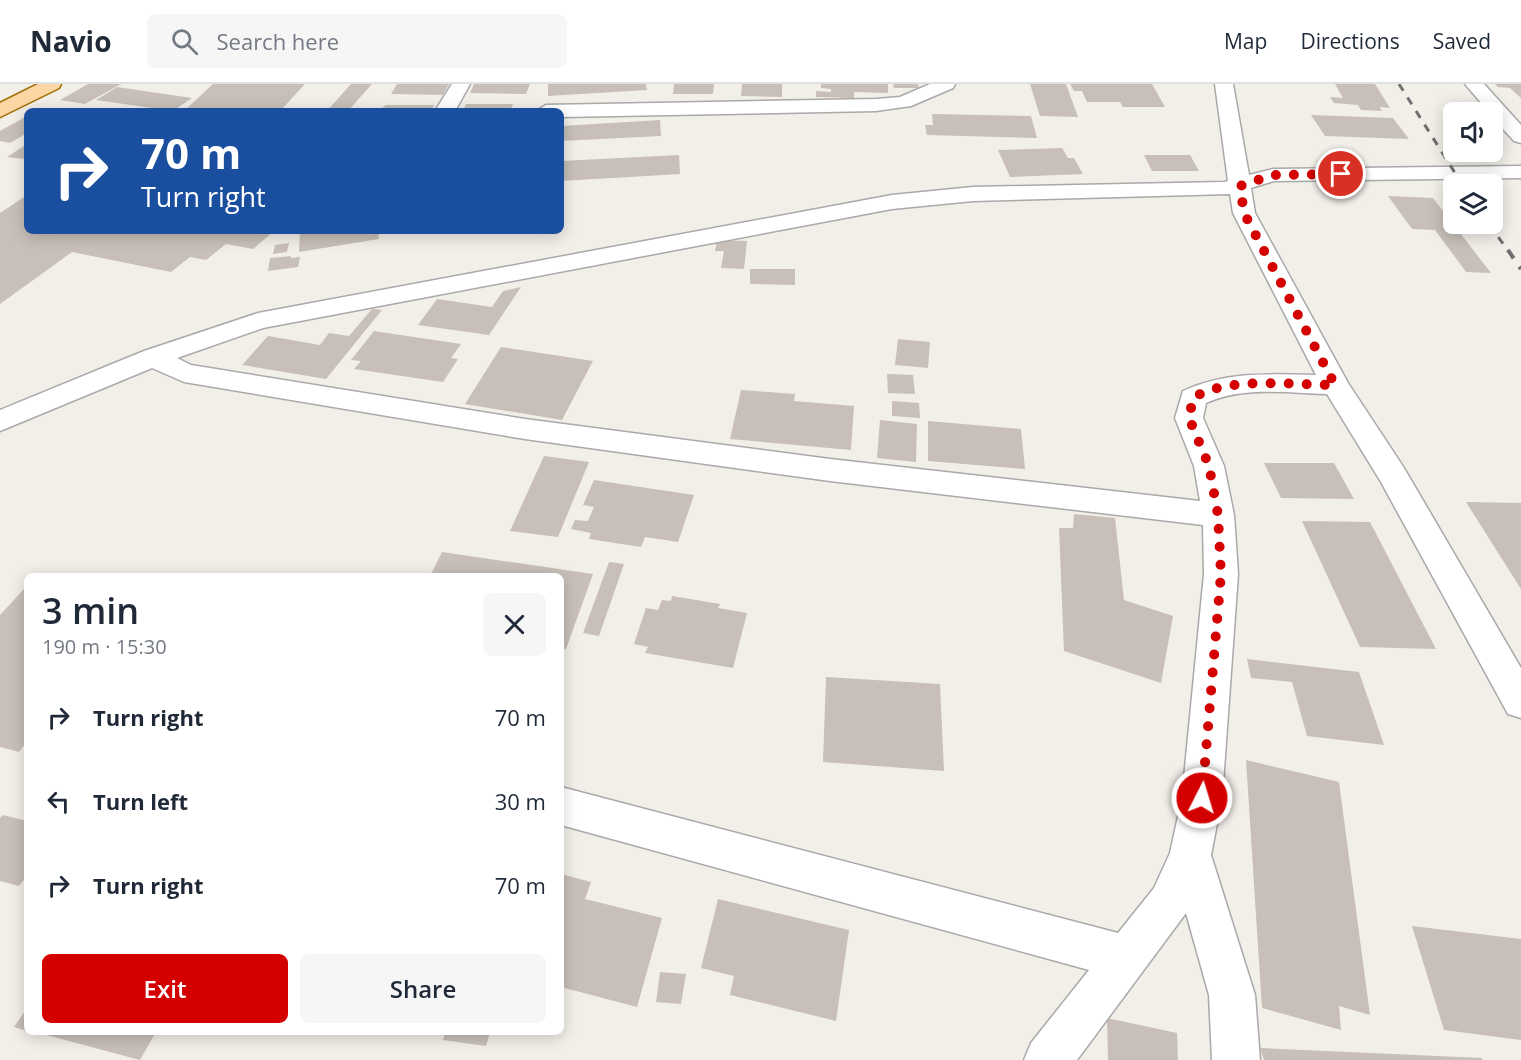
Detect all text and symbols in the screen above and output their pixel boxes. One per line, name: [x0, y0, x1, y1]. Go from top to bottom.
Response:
search box: [147, 14, 567, 68]
text: Navio: [30, 22, 111, 60]
icon: search: [168, 25, 201, 58]
text: Search here: [216, 26, 339, 56]
text: Map: [1224, 27, 1267, 55]
text: Directions: [1300, 27, 1400, 55]
text: Saved: [1433, 27, 1491, 55]
map controls: [1443, 102, 1503, 234]
button: sound: [1443, 102, 1503, 162]
text: 70 m: [141, 124, 241, 181]
icon: right: [42, 132, 120, 210]
pin: [1315, 148, 1366, 199]
icon: arrive: [1324, 157, 1357, 190]
button: layers: [1443, 174, 1503, 234]
text: Turn right: [141, 178, 266, 215]
text: 3 min: [42, 586, 139, 635]
button: close: [483, 593, 546, 656]
text: 190 m · 15:30: [42, 633, 167, 660]
icon: right: [42, 701, 75, 734]
text: Turn right: [93, 702, 204, 732]
text: 70 m: [495, 702, 546, 732]
position arrow: [1170, 766, 1234, 830]
icon: left: [42, 785, 75, 818]
text: Turn left: [93, 786, 188, 816]
text: 30 m: [495, 786, 546, 816]
icon: right: [42, 869, 75, 902]
text: Turn right: [93, 870, 204, 900]
text: 70 m: [495, 870, 546, 900]
button: Exit: [42, 954, 288, 1023]
button: Share: [300, 954, 546, 1023]

